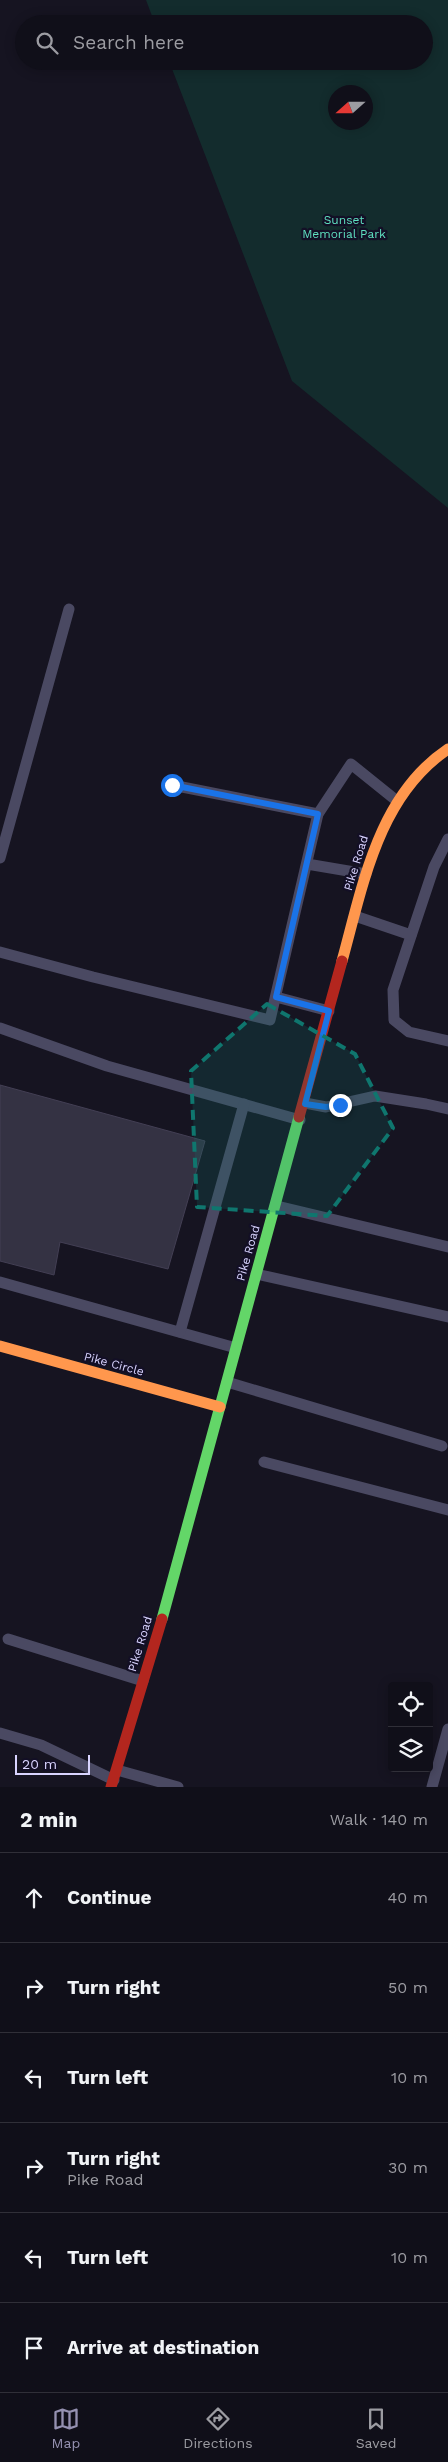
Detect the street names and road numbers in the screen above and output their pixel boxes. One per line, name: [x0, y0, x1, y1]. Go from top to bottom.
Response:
street label: Pike Road: [341, 833, 371, 893]
street label: Pike Road: [233, 1223, 263, 1283]
street label: Pike Circle: [82, 1349, 146, 1379]
street label: Pike Road: [125, 1614, 155, 1674]

